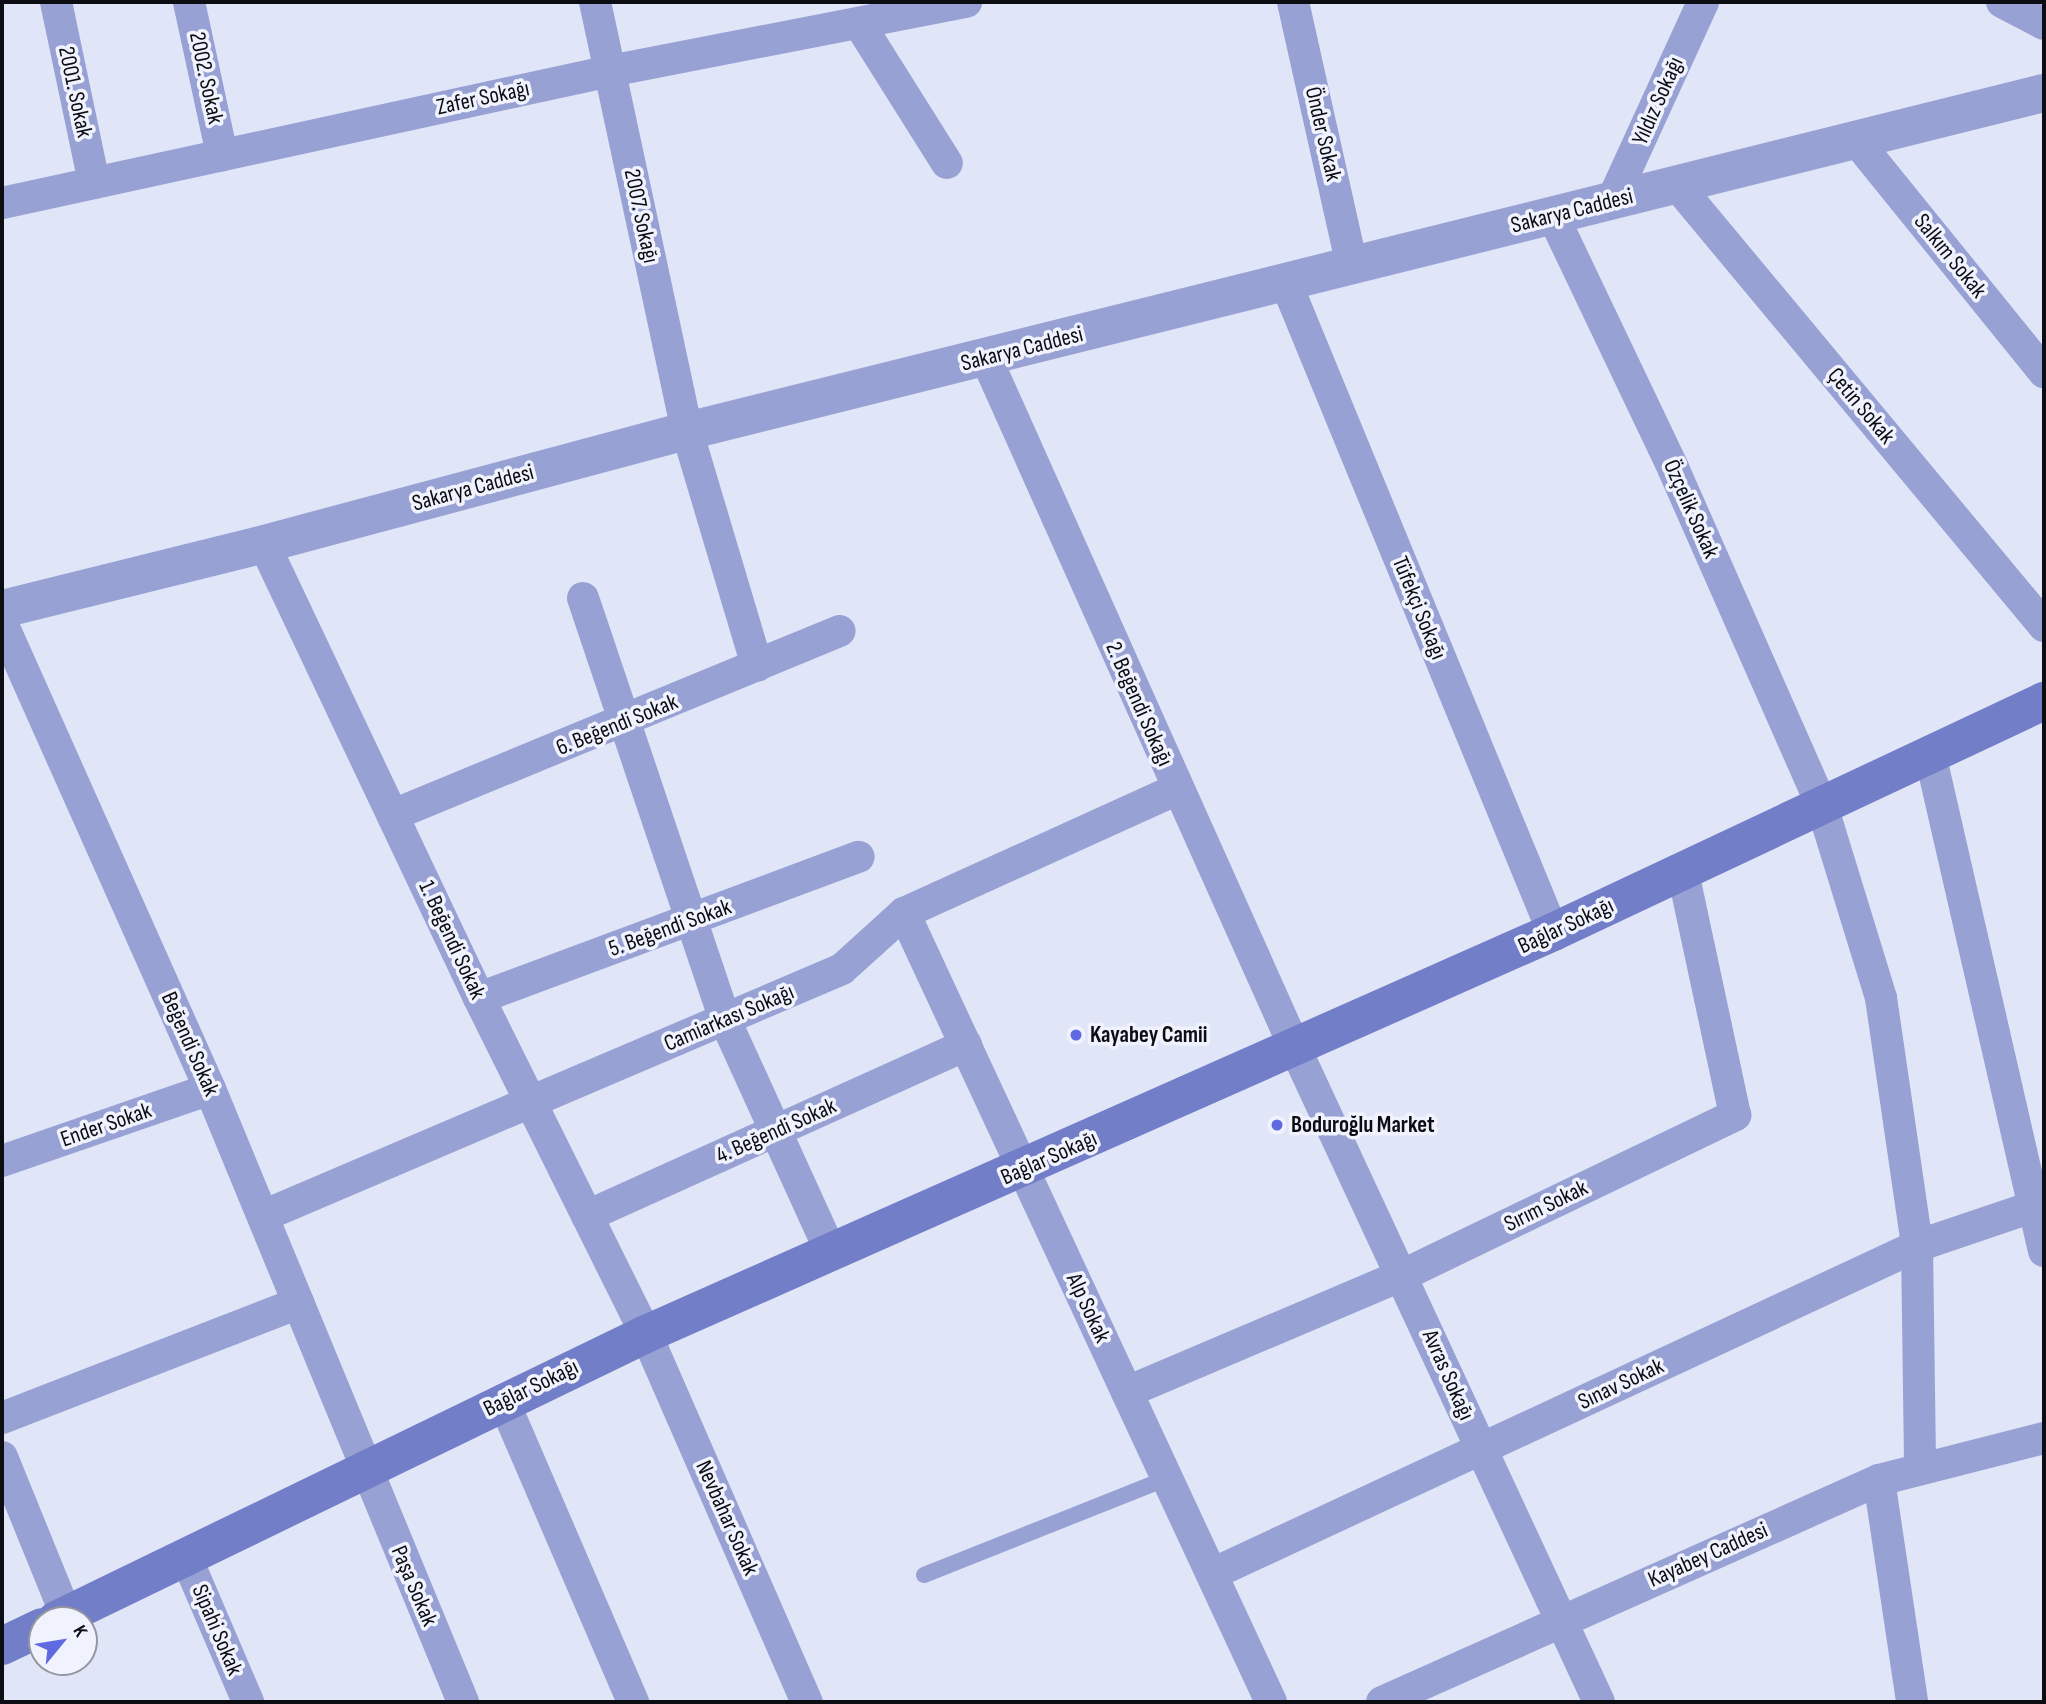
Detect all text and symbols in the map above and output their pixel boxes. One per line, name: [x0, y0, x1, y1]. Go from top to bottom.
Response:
street label: 2002. Sokak: [183, 30, 229, 126]
street label: 2001. Sokak: [52, 44, 98, 140]
street label: Yıldız Sokağı: [1626, 53, 1690, 149]
street label: Zafer Sokağı: [434, 75, 532, 121]
street label: Önder Sokak: [1299, 84, 1347, 184]
street label: 2007. Sokağı: [618, 166, 664, 266]
street label: Sakarya Caddesi: [1508, 183, 1636, 239]
street label: Salkım Sokak: [1908, 208, 1992, 304]
street label: Sakarya Caddesi: [958, 321, 1086, 377]
street label: Çetin Sokak: [1821, 362, 1901, 450]
street label: Özçelik Sokak: [1657, 455, 1725, 563]
street label: Sakarya Caddesi: [409, 459, 537, 517]
street label: Tüfekçi Sokağı: [1386, 552, 1452, 664]
street label: 2. Beğendi Sokağı: [1099, 638, 1179, 770]
street label: 6. Beğendi Sokak: [552, 688, 682, 762]
street label: 1. Beğendi Sokak: [413, 876, 491, 1004]
street label: Bağlar Sokağı: [1514, 892, 1618, 960]
street label: 5. Beğendi Sokak: [605, 893, 735, 963]
street label: Camiarkası Sokağı: [660, 978, 798, 1058]
street label: Beğendi Sokak: [155, 988, 225, 1100]
place label: Kayabey Camii: [1090, 1021, 1207, 1049]
marker: Kayabey Camii: [1068, 1027, 1084, 1043]
street label: 4. Beğendi Sokak: [712, 1092, 840, 1170]
street label: Ender Sokak: [57, 1097, 155, 1153]
place label: Boduroğlu Market: [1291, 1111, 1435, 1139]
marker: Boduroğlu Market: [1269, 1117, 1285, 1133]
street label: Bağlar Sokağı: [997, 1125, 1101, 1191]
street label: Sırım Sokak: [1500, 1174, 1592, 1238]
street label: Alp Sokak: [1060, 1269, 1116, 1347]
street label: Avras Sokağı: [1416, 1326, 1480, 1424]
street label: Sınav Sokak: [1574, 1352, 1668, 1416]
street label: Bağlar Sokağı: [479, 1353, 583, 1423]
street label: Nevbahar Sokak: [689, 1456, 765, 1580]
street label: Kayabey Caddesi: [1644, 1516, 1772, 1594]
street label: Paşa Sokak: [385, 1542, 443, 1630]
street label: Sipahi Sokak: [186, 1580, 248, 1680]
north arrow: [28, 1606, 98, 1676]
text: K: [68, 1621, 92, 1641]

